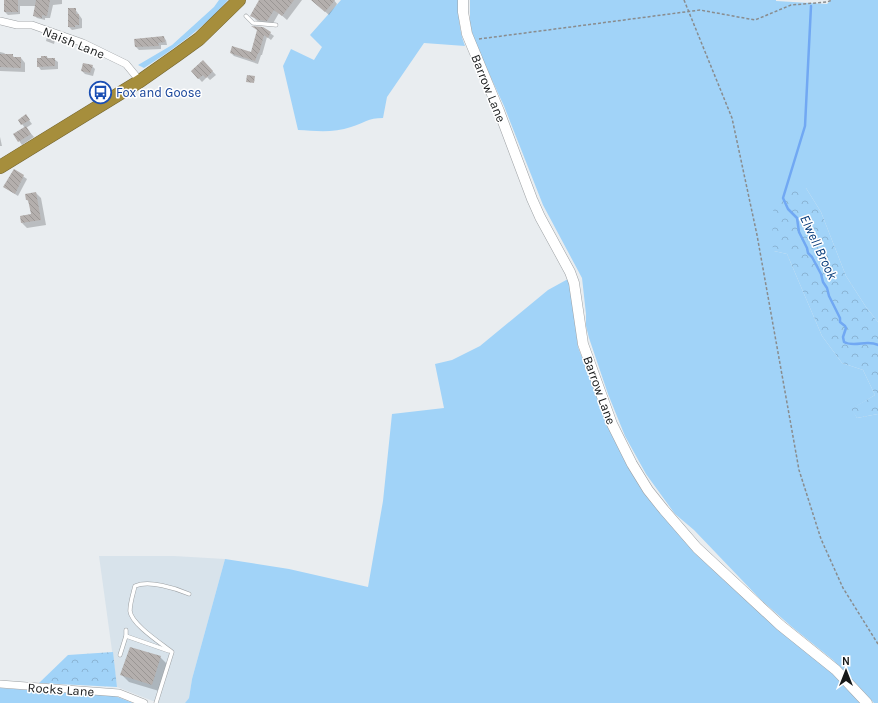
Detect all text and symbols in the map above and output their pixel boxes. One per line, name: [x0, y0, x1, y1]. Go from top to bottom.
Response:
street label: Naish Lane: [41, 23, 107, 62]
street label: Barrow Lane: [468, 52, 509, 125]
bus stop icon: Fox and Goose: [87, 79, 113, 105]
place label: Fox and Goose: [116, 85, 201, 100]
water label: Elwell Brook: [796, 212, 841, 283]
street label: Barrow Lane: [580, 354, 619, 427]
north arrow: [826, 651, 866, 691]
text: N: [842, 655, 850, 668]
street label: Rocks Lane: [27, 680, 95, 699]

